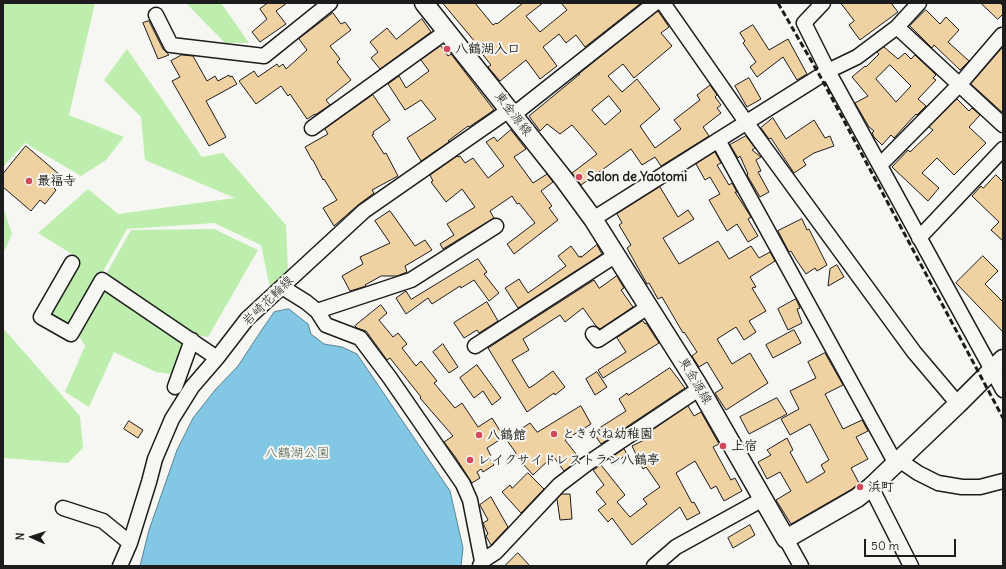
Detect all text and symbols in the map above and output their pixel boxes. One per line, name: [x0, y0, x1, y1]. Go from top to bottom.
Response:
place label: 八鶴湖入口: [455, 41, 520, 57]
marker: 八鶴湖入口: [442, 44, 452, 54]
street label: 東金源線: [491, 89, 535, 139]
place label: Salon de Yaotomi: [587, 169, 687, 185]
marker: Salon de Yaotomi: [574, 172, 584, 182]
place label: 最福寺: [37, 173, 76, 189]
marker: 最福寺: [24, 176, 34, 186]
street label: 岩崎花輪線: [239, 273, 297, 329]
street label: 東金源線: [675, 355, 715, 407]
place label: ときがね幼稚園: [562, 426, 653, 442]
place label: 八鶴館: [487, 427, 526, 443]
marker: ときがね幼稚園: [549, 429, 559, 439]
marker: 八鶴館: [474, 430, 484, 440]
place label: 上宿: [731, 438, 757, 454]
marker: 上宿: [718, 441, 728, 451]
park label: 八鶴湖公園: [265, 445, 329, 461]
place label: レイクサイドレストラン八鶴亭: [478, 452, 660, 468]
marker: レイクサイドレストラン八鶴亭: [465, 455, 475, 465]
place label: 浜町: [868, 479, 894, 495]
marker: 浜町: [855, 482, 865, 492]
north arrow: [12, 517, 52, 557]
scale bar: [866, 531, 958, 557]
text: N: [13, 532, 27, 541]
text: 50 m: [871, 538, 899, 553]

